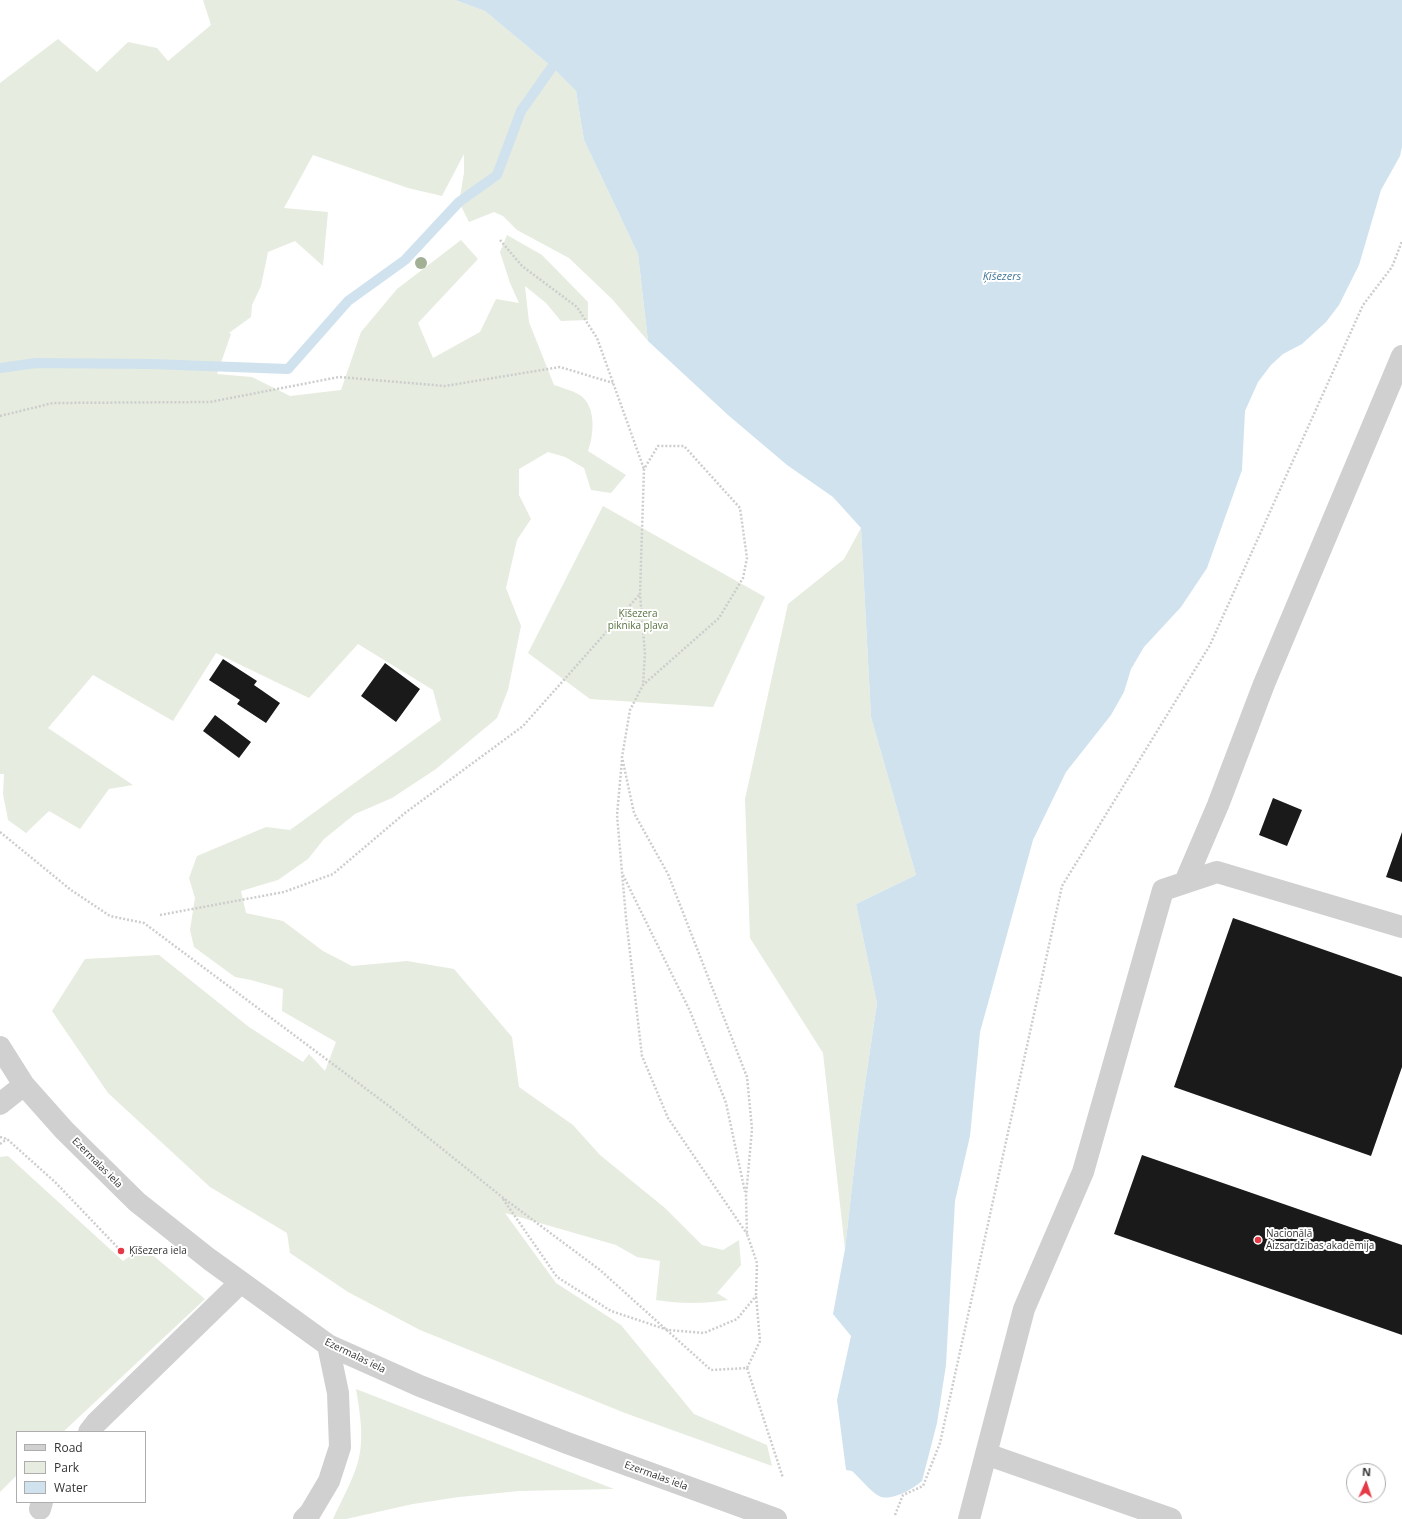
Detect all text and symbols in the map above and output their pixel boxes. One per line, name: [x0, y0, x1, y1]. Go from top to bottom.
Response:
water label: Ķīšezers: [983, 270, 1021, 284]
park label: Ķīšezera piknika pļava: [608, 608, 668, 632]
street label: Ezermalas iela: [69, 1135, 125, 1191]
place label: Nacionālā Aizsardzības akadēmija: [1266, 1228, 1374, 1252]
marker: Nacionālā Aizsardzības akadēmija: [1253, 1235, 1263, 1245]
place label: Ķīšezera iela: [129, 1245, 187, 1257]
marker: Ķīšezera iela: [116, 1246, 126, 1256]
street label: Ezermalas iela: [323, 1336, 387, 1376]
legend: [16, 1431, 146, 1503]
text: Road: [54, 1439, 83, 1456]
text: Park: [54, 1459, 79, 1476]
street label: Ezermalas iela: [623, 1459, 689, 1493]
north arrow: [1346, 1463, 1386, 1503]
text: N: [1362, 1464, 1371, 1479]
text: Water: [54, 1479, 88, 1496]

